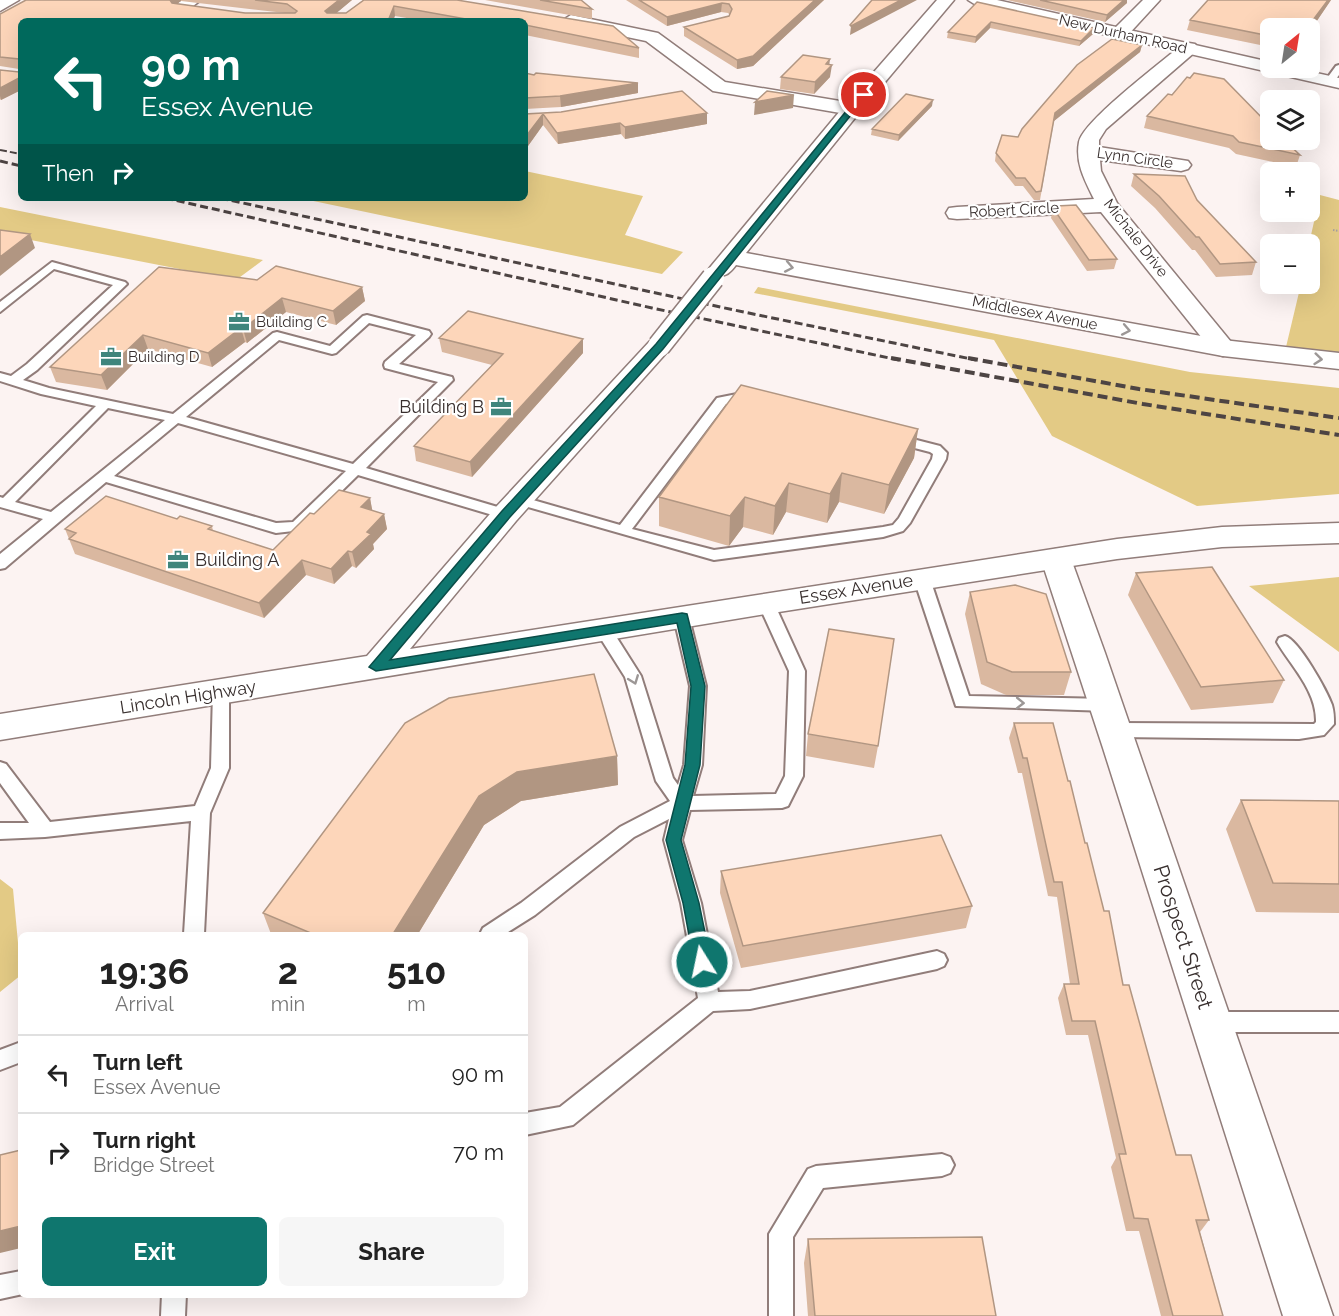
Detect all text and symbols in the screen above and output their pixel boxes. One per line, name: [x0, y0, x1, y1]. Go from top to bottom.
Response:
street label: New Durham Road: [1057, 10, 1189, 58]
north arrow: [1260, 18, 1320, 78]
map controls: [1260, 18, 1320, 294]
text: 90 m: [141, 41, 241, 90]
icon: left: [42, 42, 120, 120]
pin: [838, 69, 889, 120]
icon: arrive: [847, 78, 880, 111]
button: layers: [1260, 90, 1320, 150]
text: Essex Avenue: [141, 91, 313, 122]
street label: Lynn Circle: [1096, 144, 1174, 172]
icon: right: [106, 156, 139, 189]
text: Then: [42, 160, 94, 186]
button: +: [1260, 162, 1320, 222]
street label: Michale Drive: [1100, 195, 1172, 281]
street label: Robert Circle: [968, 199, 1060, 221]
button: −: [1260, 234, 1320, 294]
one-way arrow: [785, 261, 794, 273]
street label: Middlesex Avenue: [971, 292, 1099, 334]
office icon: Building C: [227, 310, 251, 334]
place label: Building C: [256, 313, 327, 331]
one-way arrow: [1120, 323, 1130, 336]
office icon: Building D: [99, 345, 123, 369]
place label: Building D: [128, 348, 200, 366]
one-way arrow: [1314, 352, 1323, 364]
office icon: Building B: [489, 395, 513, 419]
place label: Building B: [399, 396, 484, 417]
office icon: Building A: [166, 548, 190, 572]
place label: Building A: [195, 549, 279, 570]
street label: Essex Avenue: [798, 569, 915, 608]
one-way arrow: [627, 674, 639, 685]
street label: Lincoln Highway: [118, 675, 258, 718]
one-way arrow: [1016, 697, 1025, 709]
street label: Prospect Street: [1148, 862, 1219, 1012]
position arrow: [670, 930, 734, 994]
text: 19:36: [99, 950, 189, 992]
text: 2: [278, 950, 298, 992]
text: 510: [387, 950, 446, 992]
text: Arrival: [115, 992, 174, 1016]
text: min: [271, 992, 305, 1016]
text: m: [407, 992, 426, 1016]
text: Turn left: [93, 1049, 183, 1075]
icon: left: [42, 1058, 75, 1091]
text: 90 m: [452, 1061, 504, 1087]
text: Essex Avenue: [93, 1075, 221, 1099]
text: Turn right: [93, 1127, 196, 1153]
icon: right: [42, 1136, 75, 1169]
text: 70 m: [453, 1139, 504, 1165]
text: Bridge Street: [93, 1153, 215, 1177]
button: Exit: [42, 1217, 267, 1286]
button: Share: [279, 1217, 504, 1286]

